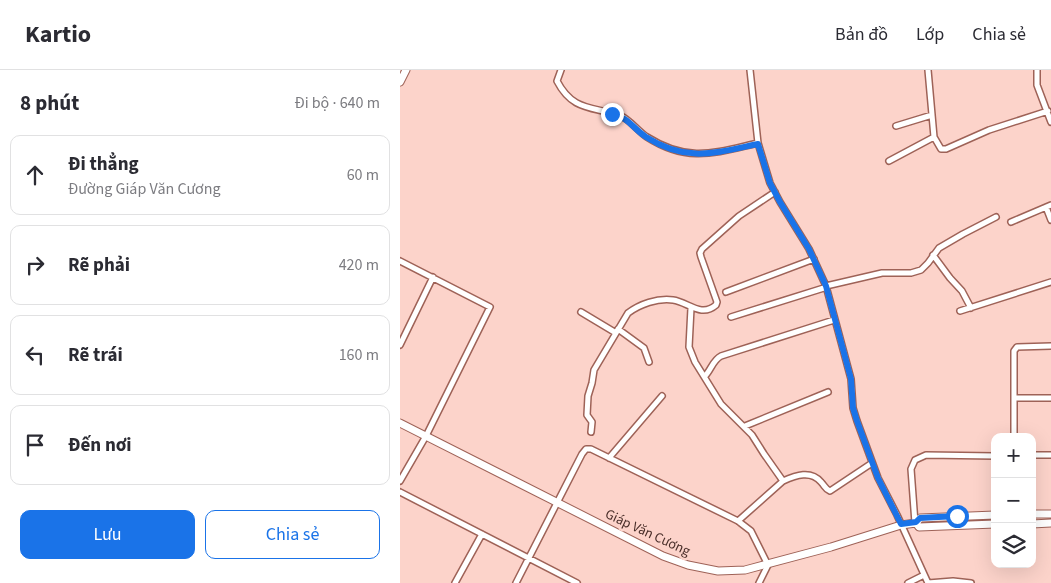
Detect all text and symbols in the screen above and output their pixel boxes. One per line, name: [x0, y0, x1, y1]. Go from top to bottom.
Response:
text: Kartio: [25, 17, 91, 52]
text: Bản đồ: [835, 22, 888, 47]
text: Lớp: [916, 22, 944, 47]
text: Chia sẻ: [972, 22, 1026, 47]
text: 8 phút: [20, 88, 79, 118]
text: Đi bộ · 640 m: [294, 92, 380, 114]
route end: [601, 103, 624, 126]
text: Đi thẳng: [68, 151, 139, 178]
icon: ahead: [21, 161, 49, 189]
text: 60 m: [347, 164, 379, 186]
text: Đường Giáp Văn Cương: [68, 178, 221, 200]
icon: right: [21, 251, 49, 279]
text: Rẽ phải: [68, 252, 130, 279]
text: 420 m: [339, 254, 379, 276]
icon: left: [21, 341, 49, 369]
text: Rẽ trái: [68, 342, 123, 369]
text: 160 m: [339, 344, 379, 366]
icon: arrive: [21, 431, 49, 459]
text: Đến nơi: [68, 432, 132, 459]
map controls: [991, 433, 1036, 568]
button: +: [991, 433, 1036, 478]
button: −: [991, 478, 1036, 523]
street label: Giáp Văn Cương: [602, 504, 693, 561]
route start: [946, 505, 969, 528]
button: Lưu: [20, 510, 195, 559]
button: Chia sẻ: [205, 510, 380, 559]
button: layers: [991, 523, 1036, 568]

